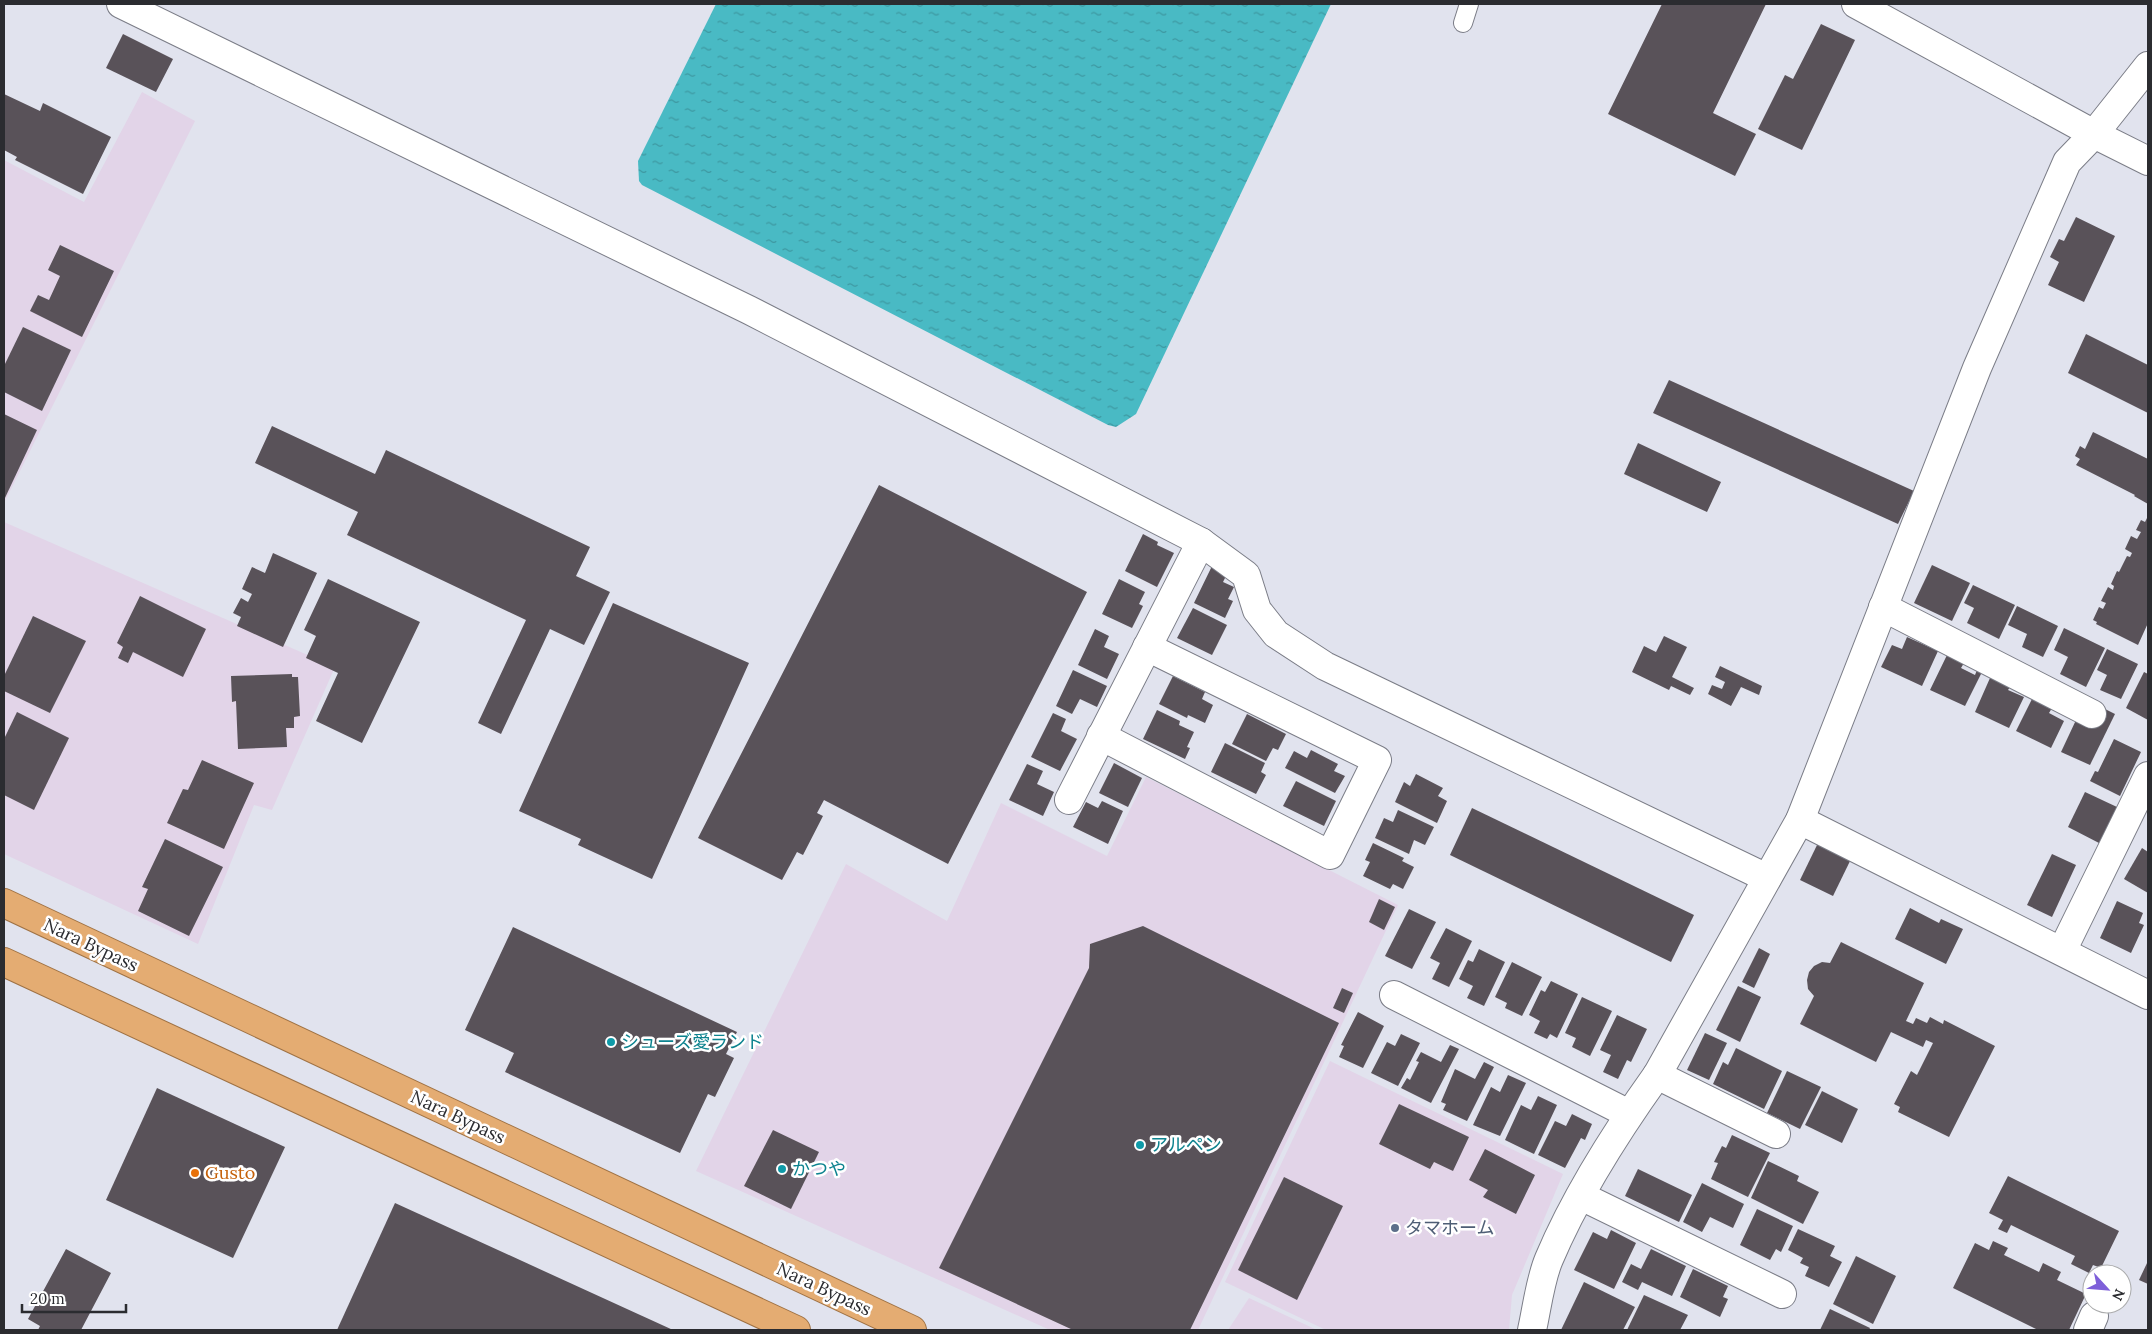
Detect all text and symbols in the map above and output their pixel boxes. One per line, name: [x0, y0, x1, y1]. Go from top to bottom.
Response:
street label: Nara Bypass: [40, 913, 142, 976]
place label: シューズ愛ランド: [621, 1030, 764, 1053]
marker: シューズ愛ランド: [605, 1036, 617, 1048]
street label: Nara Bypass: [407, 1085, 509, 1148]
place label: アルペン: [1150, 1133, 1222, 1156]
marker: アルペン: [1134, 1139, 1146, 1151]
place label: かつや: [792, 1157, 846, 1180]
place label: Gusto: [205, 1161, 255, 1184]
marker: かつや: [776, 1163, 788, 1175]
marker: Gusto: [189, 1167, 201, 1179]
place label: タマホーム: [1405, 1216, 1494, 1239]
marker: タマホーム: [1389, 1222, 1401, 1234]
street label: Nara Bypass: [773, 1257, 875, 1320]
north arrow: [2082, 1264, 2132, 1314]
scale bar: [22, 1282, 126, 1314]
text: N: [2108, 1286, 2129, 1304]
text: 20 m: [30, 1289, 65, 1308]

